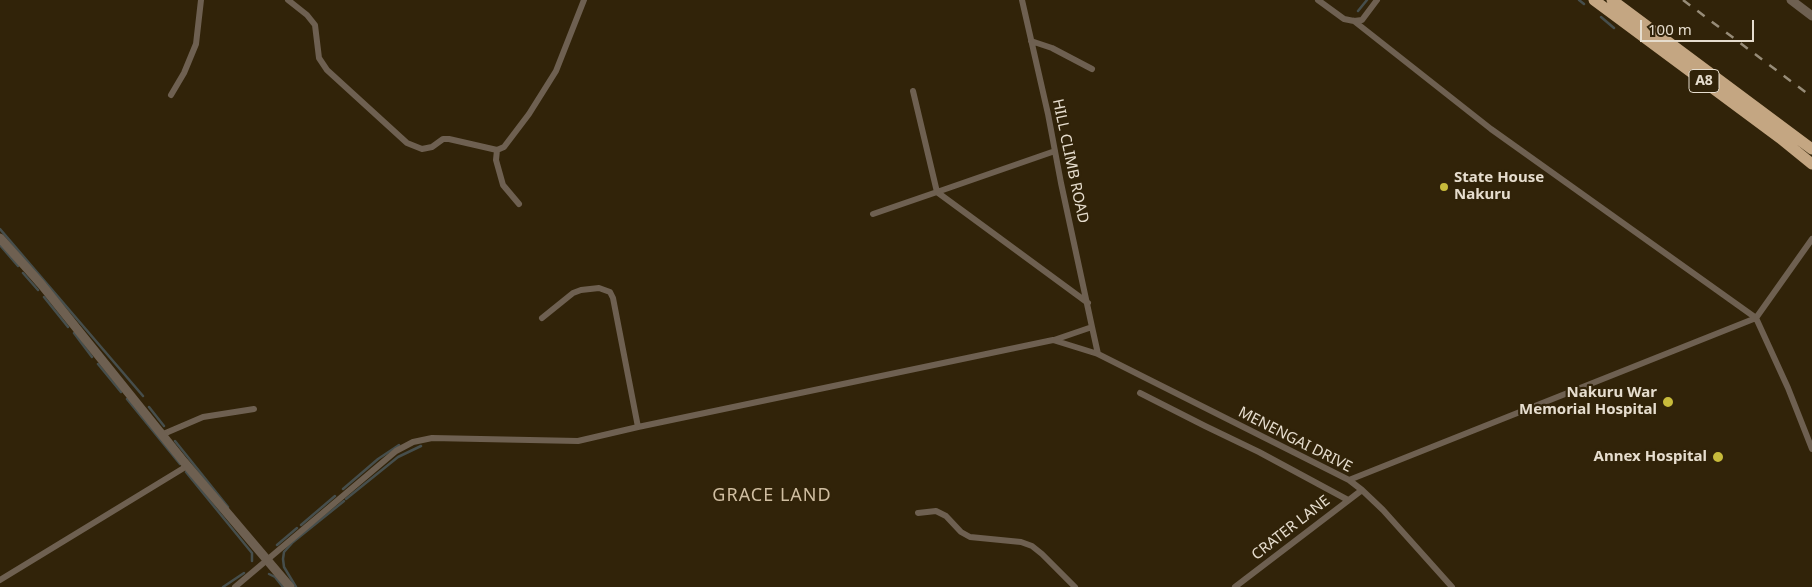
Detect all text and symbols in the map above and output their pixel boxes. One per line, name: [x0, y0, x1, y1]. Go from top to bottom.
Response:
scale bar: [1642, 10, 1756, 42]
text: 100 m: [1648, 19, 1692, 39]
road number: A8: [1689, 70, 1719, 92]
street label: HILL CLIMB ROAD: [1048, 97, 1092, 225]
place label: State House Nakuru: [1454, 169, 1544, 204]
marker: State House Nakuru: [1438, 181, 1450, 193]
place label: Nakuru War Memorial Hospital: [1519, 384, 1657, 419]
marker: Nakuru War Memorial Hospital: [1661, 395, 1675, 409]
street label: MENENGAI DRIVE: [1235, 404, 1355, 476]
place label: Annex Hospital: [1594, 448, 1707, 466]
marker: Annex Hospital: [1711, 450, 1725, 464]
district label: GRACE LAND: [711, 485, 833, 507]
street label: CRATER LANE: [1248, 492, 1334, 564]

